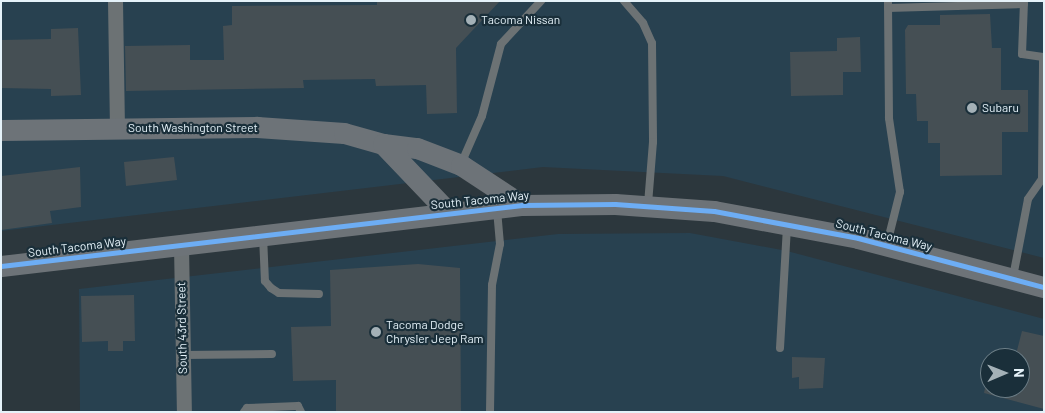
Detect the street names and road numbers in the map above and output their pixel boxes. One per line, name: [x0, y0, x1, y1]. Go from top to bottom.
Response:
street label: South Washington Street: [128, 121, 258, 135]
street label: South Tacoma Way: [430, 188, 530, 212]
street label: South Tacoma Way: [834, 216, 934, 254]
street label: South Tacoma Way: [27, 234, 127, 260]
street label: South 43rd Street: [174, 282, 190, 374]

